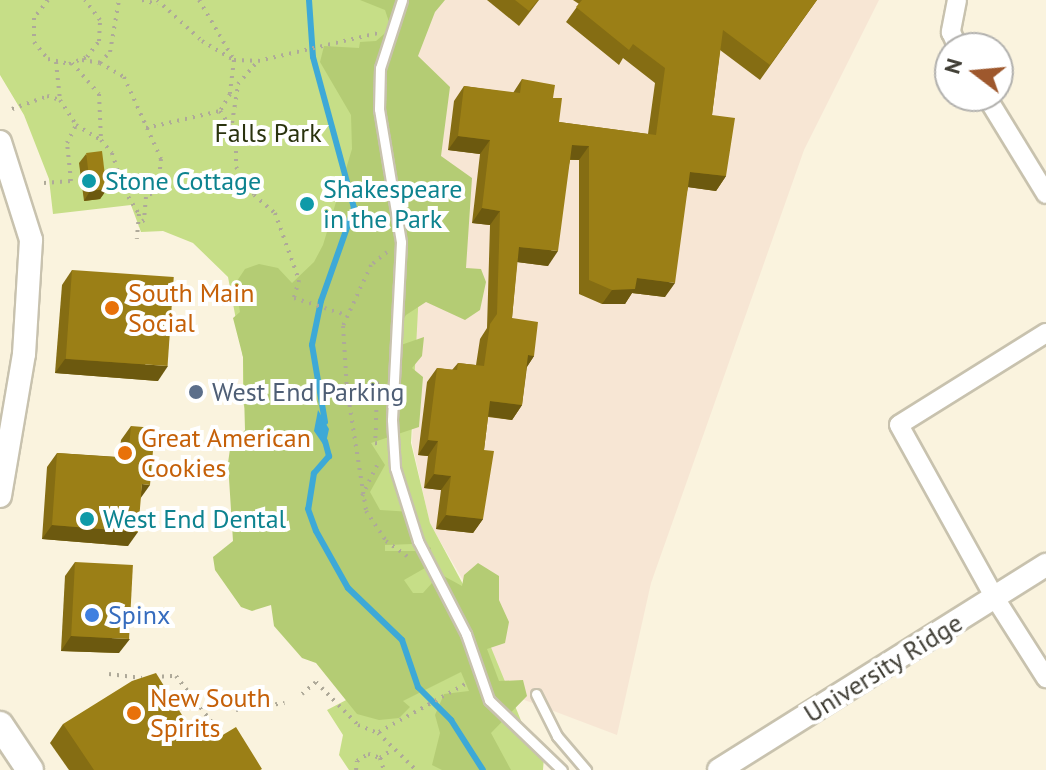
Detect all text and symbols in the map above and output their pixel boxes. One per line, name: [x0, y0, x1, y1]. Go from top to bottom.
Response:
north arrow: [934, 32, 1014, 112]
text: N: [937, 55, 968, 77]
park label: Falls Park: [214, 117, 322, 149]
place label: Stone Cottage: [105, 165, 261, 197]
marker: Stone Cottage: [80, 172, 98, 190]
place label: Shakespeare in the Park: [323, 173, 462, 234]
marker: Shakespeare in the Park: [298, 195, 316, 213]
place label: South Main Social: [128, 277, 254, 338]
marker: South Main Social: [103, 299, 121, 317]
place label: West End Parking: [212, 376, 404, 408]
marker: West End Parking: [187, 383, 205, 401]
place label: Great American Cookies: [141, 422, 312, 484]
marker: Great American Cookies: [116, 444, 134, 462]
place label: West End Dental: [103, 503, 286, 535]
marker: West End Dental: [78, 510, 96, 528]
place label: Spinx: [108, 599, 170, 631]
marker: Spinx: [83, 606, 101, 624]
street label: University Ridge: [798, 607, 968, 729]
place label: New South Spirits: [150, 682, 271, 744]
marker: New South Spirits: [125, 704, 143, 722]

